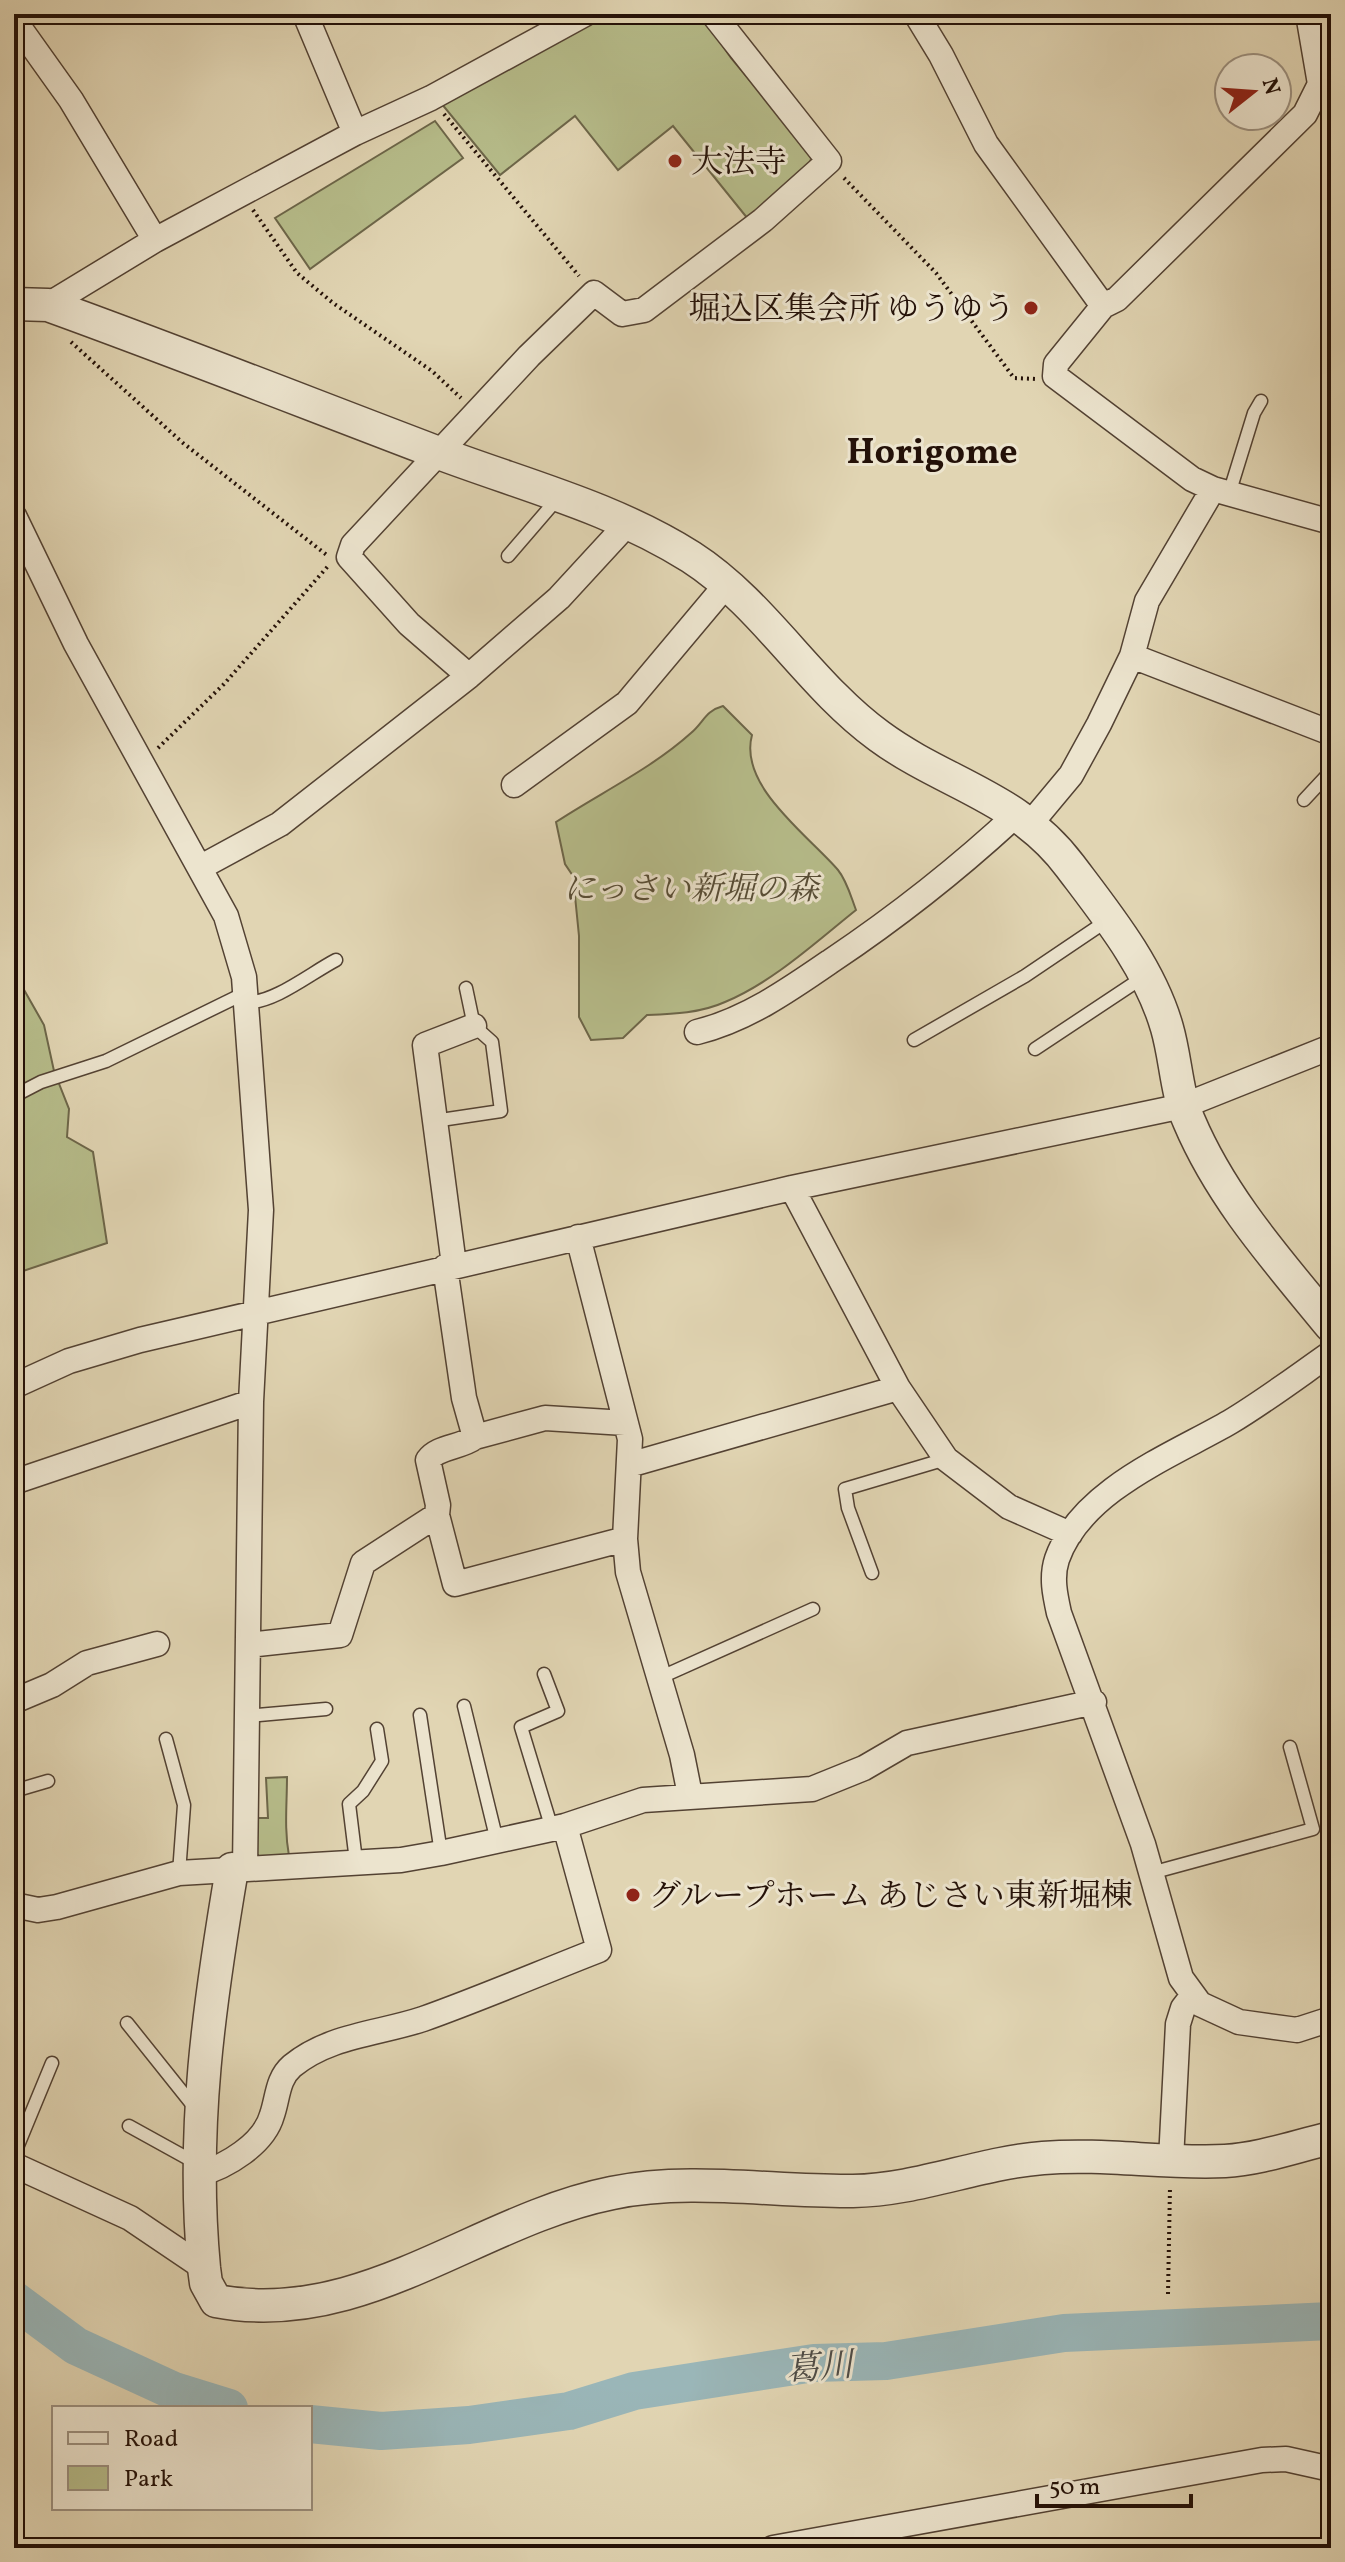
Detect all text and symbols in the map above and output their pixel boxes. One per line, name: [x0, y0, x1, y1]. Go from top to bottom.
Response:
north arrow: [1213, 52, 1293, 132]
text: N: [1253, 75, 1287, 99]
place label: 大法寺: [691, 142, 787, 186]
marker: 大法寺: [666, 152, 684, 170]
place label: 堀込区集会所 ゆうゆう: [689, 289, 1015, 333]
marker: 堀込区集会所 ゆうゆう: [1022, 299, 1040, 317]
district label: Horigome: [846, 429, 1018, 479]
park label: にっさい新堀の森: [563, 869, 822, 913]
place label: グループホーム あじさい東新堀棟: [649, 1876, 1133, 1920]
marker: グループホーム あじさい東新堀棟: [624, 1886, 642, 1904]
water label: 葛川: [783, 2343, 859, 2396]
legend: [52, 2406, 312, 2510]
text: Road: [124, 2423, 178, 2457]
scale bar: [1037, 2458, 1191, 2508]
text: Park: [124, 2463, 173, 2497]
text: 50 m: [1049, 2471, 1101, 2505]

